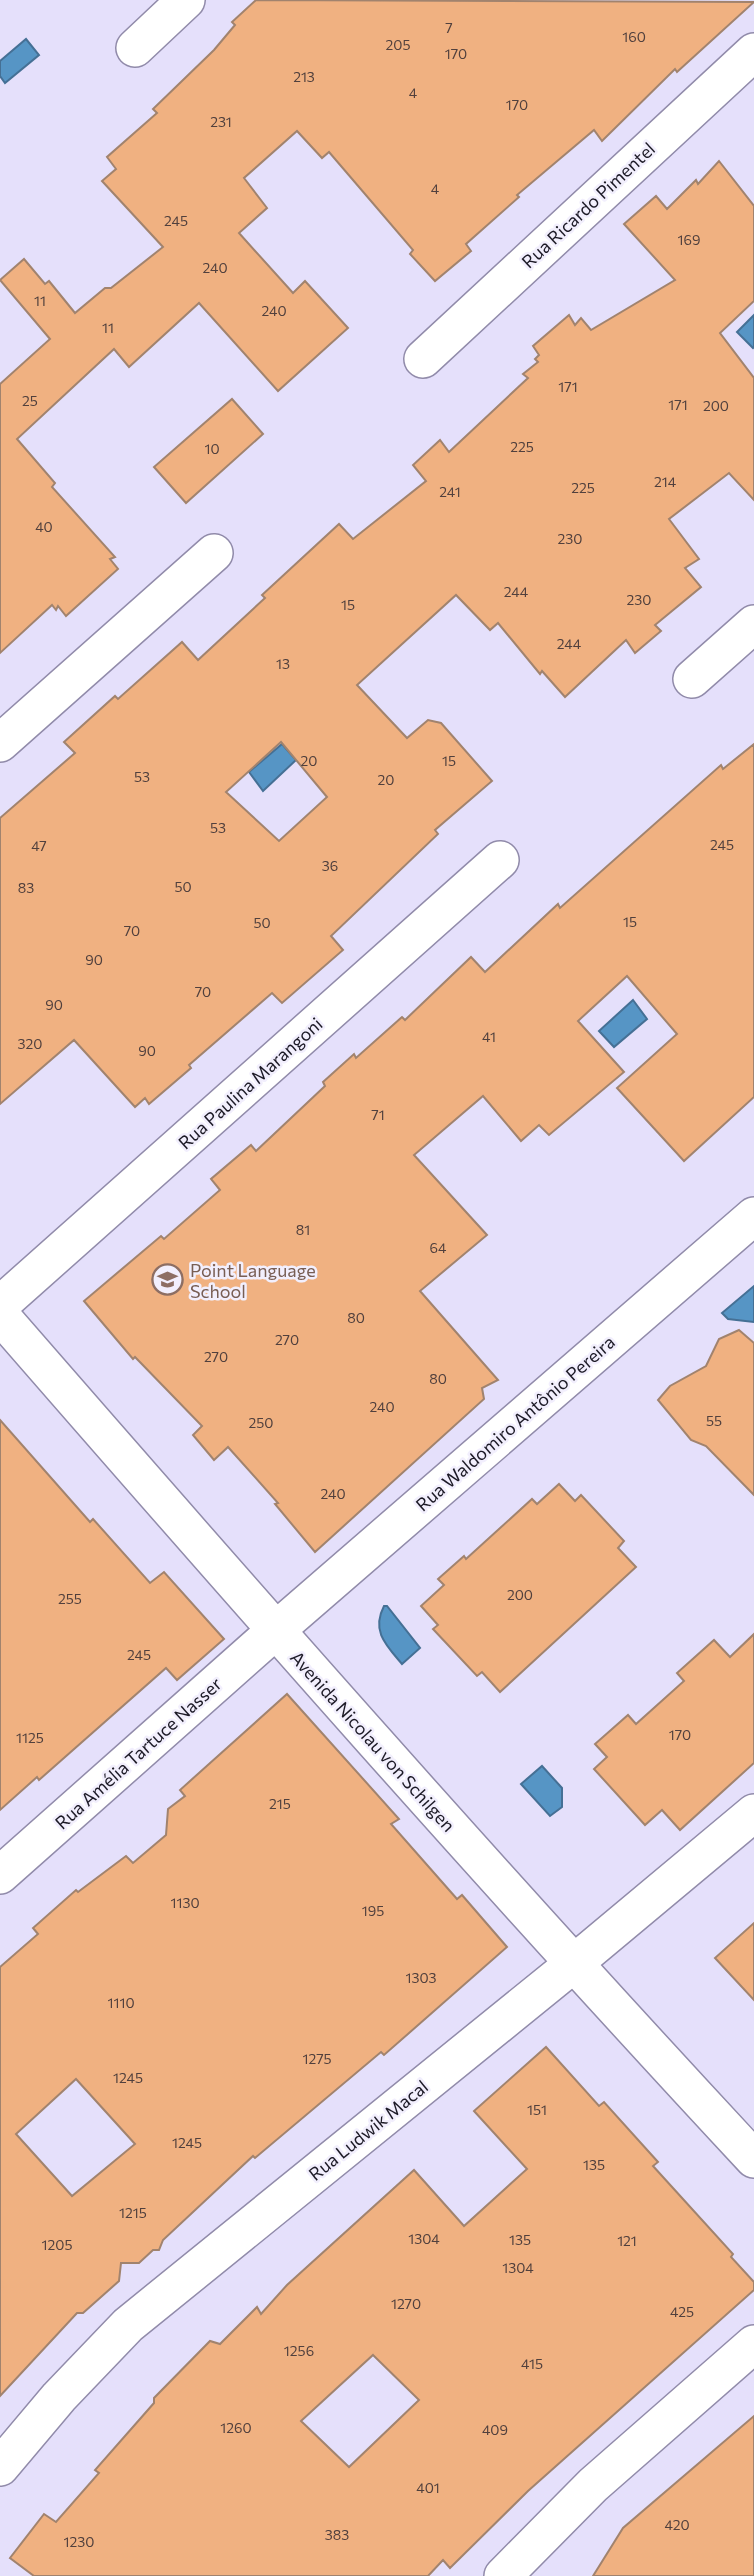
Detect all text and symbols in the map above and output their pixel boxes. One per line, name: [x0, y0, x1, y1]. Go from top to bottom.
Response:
house number: 7: [445, 19, 453, 36]
house number: 160: [622, 28, 646, 45]
house number: 205: [386, 36, 410, 53]
house number: 170: [445, 45, 467, 62]
house number: 213: [293, 68, 315, 85]
house number: 4: [409, 84, 418, 101]
house number: 170: [506, 96, 528, 113]
house number: 231: [210, 113, 232, 130]
street label: Rua Ricardo Pimentel: [517, 138, 659, 272]
house number: 4: [431, 180, 440, 197]
house number: 245: [164, 212, 188, 229]
house number: 169: [678, 231, 700, 248]
house number: 240: [202, 259, 228, 276]
house number: 11: [34, 292, 46, 309]
house number: 240: [261, 302, 287, 319]
house number: 11: [102, 319, 114, 336]
house number: 171: [558, 378, 578, 395]
house number: 25: [22, 392, 38, 409]
house number: 171: [668, 396, 688, 413]
house number: 200: [703, 397, 729, 414]
house number: 225: [510, 438, 534, 455]
house number: 10: [204, 440, 220, 457]
house number: 214: [654, 473, 677, 490]
house number: 225: [571, 479, 595, 496]
house number: 241: [439, 483, 461, 500]
house number: 40: [35, 518, 53, 535]
house number: 230: [558, 530, 582, 547]
house number: 244: [504, 583, 529, 600]
house number: 230: [627, 591, 651, 608]
house number: 15: [341, 596, 355, 613]
house number: 244: [557, 635, 582, 652]
house number: 13: [276, 655, 290, 672]
house number: 20: [301, 752, 317, 769]
house number: 15: [442, 752, 456, 769]
house number: 53: [134, 768, 150, 785]
house number: 20: [378, 771, 394, 788]
house number: 53: [210, 819, 226, 836]
house number: 245: [710, 836, 734, 853]
house number: 47: [31, 837, 47, 854]
house number: 36: [322, 857, 338, 874]
house number: 50: [174, 878, 192, 895]
house number: 83: [18, 879, 34, 896]
house number: 15: [623, 913, 637, 930]
house number: 50: [253, 914, 271, 931]
house number: 70: [124, 922, 140, 939]
house number: 90: [85, 951, 103, 968]
house number: 70: [195, 983, 211, 1000]
house number: 90: [45, 996, 63, 1013]
street label: Rua Paulina Marangoni: [173, 1012, 327, 1154]
house number: 41: [482, 1028, 496, 1045]
house number: 320: [18, 1035, 42, 1052]
house number: 90: [138, 1042, 156, 1059]
house number: 71: [371, 1106, 385, 1123]
house number: 81: [296, 1221, 310, 1238]
house number: 64: [430, 1239, 447, 1256]
place label: Point Language School: [190, 1259, 316, 1302]
school or university icon: Point Language School: [150, 1263, 184, 1297]
house number: 80: [347, 1309, 365, 1326]
house number: 270: [275, 1331, 299, 1348]
street label: Rua Waldomiro Antônio Pereira: [411, 1331, 619, 1515]
house number: 270: [204, 1348, 228, 1365]
house number: 80: [429, 1370, 447, 1387]
house number: 240: [369, 1398, 395, 1415]
house number: 55: [706, 1412, 722, 1429]
house number: 250: [249, 1414, 273, 1431]
house number: 240: [320, 1485, 346, 1502]
house number: 200: [507, 1586, 533, 1603]
house number: 255: [58, 1590, 82, 1607]
house number: 245: [127, 1646, 151, 1663]
street label: Avenida Nicolau von Schilgen: [286, 1646, 460, 1836]
street label: Rua Amélia Tartuce Nasser: [50, 1672, 226, 1834]
house number: 170: [669, 1726, 691, 1743]
house number: 1125: [16, 1729, 44, 1746]
house number: 215: [269, 1795, 291, 1812]
house number: 1130: [170, 1894, 200, 1911]
house number: 195: [362, 1902, 384, 1919]
house number: 1303: [405, 1969, 437, 1986]
house number: 1110: [107, 1994, 135, 2011]
house number: 1275: [302, 2050, 332, 2067]
house number: 1245: [113, 2069, 143, 2086]
street label: Rua Ludwik Macal: [304, 2075, 432, 2185]
house number: 151: [527, 2101, 547, 2118]
house number: 1245: [172, 2134, 202, 2151]
house number: 135: [583, 2156, 605, 2173]
house number: 1215: [119, 2204, 147, 2221]
house number: 1304: [408, 2230, 440, 2247]
house number: 135: [509, 2231, 531, 2248]
house number: 121: [617, 2232, 637, 2249]
house number: 1205: [42, 2236, 72, 2253]
house number: 1304: [502, 2259, 534, 2276]
house number: 1270: [391, 2295, 421, 2312]
house number: 425: [670, 2303, 694, 2320]
house number: 1256: [284, 2342, 314, 2359]
house number: 415: [521, 2355, 543, 2372]
house number: 1260: [220, 2419, 252, 2436]
house number: 409: [482, 2421, 508, 2438]
house number: 401: [416, 2479, 440, 2496]
house number: 420: [664, 2516, 690, 2533]
house number: 383: [325, 2526, 349, 2543]
house number: 1230: [64, 2533, 94, 2550]

